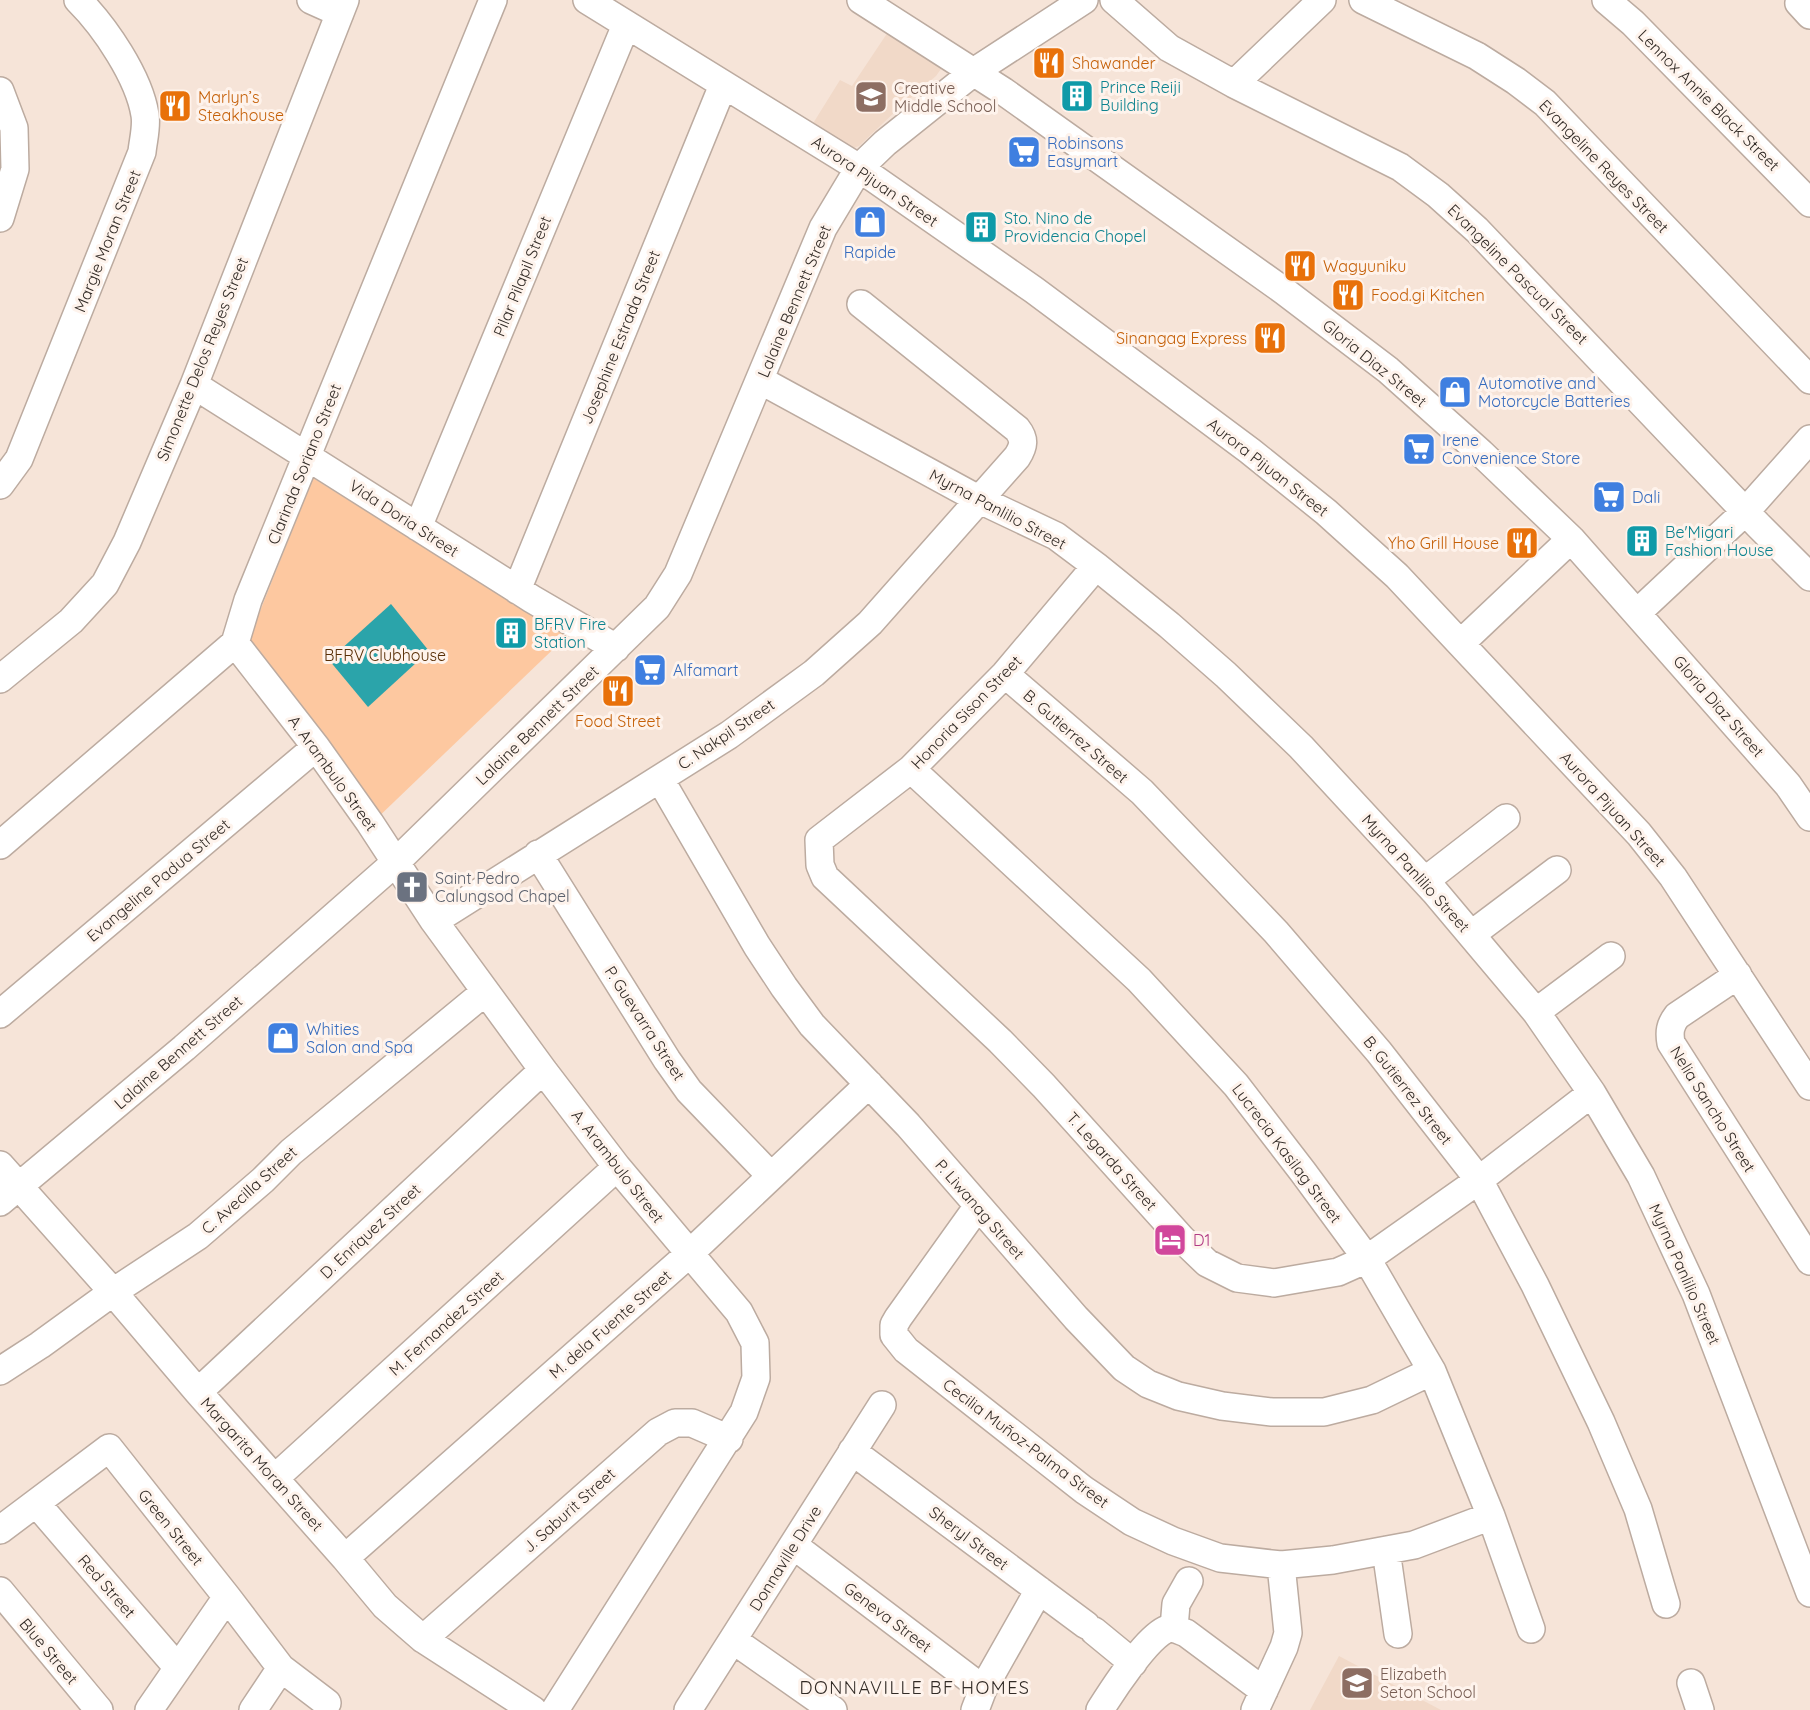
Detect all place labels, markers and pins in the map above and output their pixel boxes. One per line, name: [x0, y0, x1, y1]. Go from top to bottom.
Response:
restaurant icon: Shawander: [1031, 45, 1067, 81]
place label: Shawander: [1072, 53, 1156, 73]
place label: Prince Reiji Building: [1100, 77, 1181, 115]
place label: Creative Middle School: [894, 78, 996, 116]
building icon: Prince Reiji Building: [1059, 78, 1095, 114]
school or university icon: Creative Middle School: [853, 79, 889, 115]
place label: Marlyn’s Steakhouse: [198, 87, 284, 125]
restaurant icon: Marlyn’s Steakhouse: [157, 88, 193, 124]
place label: Robinsons Easymart: [1047, 133, 1124, 171]
supermarket icon: Robinsons Easymart: [1006, 134, 1042, 170]
shop icon: Rapide: [852, 204, 888, 240]
place label: Sto. Nino de Providencia Chopel: [1004, 208, 1146, 246]
building icon: Sto. Nino de Providencia Chopel: [963, 209, 999, 245]
place label: Rapide: [844, 242, 896, 262]
restaurant icon: Wagyuniku: [1282, 248, 1318, 284]
place label: Wagyuniku: [1323, 256, 1406, 276]
restaurant icon: Food.gi Kitchen: [1330, 277, 1366, 313]
place label: Food.gi Kitchen: [1371, 285, 1485, 305]
restaurant icon: Sinangag Express: [1252, 320, 1288, 356]
place label: Sinangag Express: [1116, 328, 1247, 348]
place label: Automotive and Motorcycle Batteries: [1478, 373, 1630, 411]
shop icon: Automotive and Motorcycle Batteries: [1437, 374, 1473, 410]
place label: Irene Convenience Store: [1442, 430, 1580, 468]
supermarket icon: Irene Convenience Store: [1401, 431, 1437, 467]
supermarket icon: Dali: [1591, 479, 1627, 515]
place label: Dali: [1632, 487, 1660, 507]
place label: Be'Migari Fashion House: [1665, 522, 1774, 560]
building icon: Be'Migari Fashion House: [1624, 523, 1660, 559]
restaurant icon: Yho Grill House: [1504, 525, 1540, 561]
place label: Yho Grill House: [1388, 533, 1499, 553]
place label: BFRV Fire Station: [534, 614, 606, 652]
building icon: BFRV Fire Station: [493, 615, 529, 651]
supermarket icon: Alfamart: [632, 652, 668, 688]
place label: Alfamart: [673, 660, 738, 680]
restaurant icon: Food Street: [600, 673, 636, 709]
place label: Food Street: [575, 711, 661, 731]
place label: Saint Pedro Calungsod Chapel: [435, 868, 570, 906]
church icon: Saint Pedro Calungsod Chapel: [394, 869, 430, 905]
place label: Whities Salon and Spa: [306, 1019, 413, 1057]
shop icon: Whities Salon and Spa: [265, 1020, 301, 1056]
hotel icon: D1: [1152, 1222, 1188, 1258]
place label: D1: [1193, 1230, 1210, 1250]
place label: Elizabeth Seton School: [1380, 1664, 1476, 1702]
school or university icon: Elizabeth Seton School: [1339, 1665, 1375, 1701]

